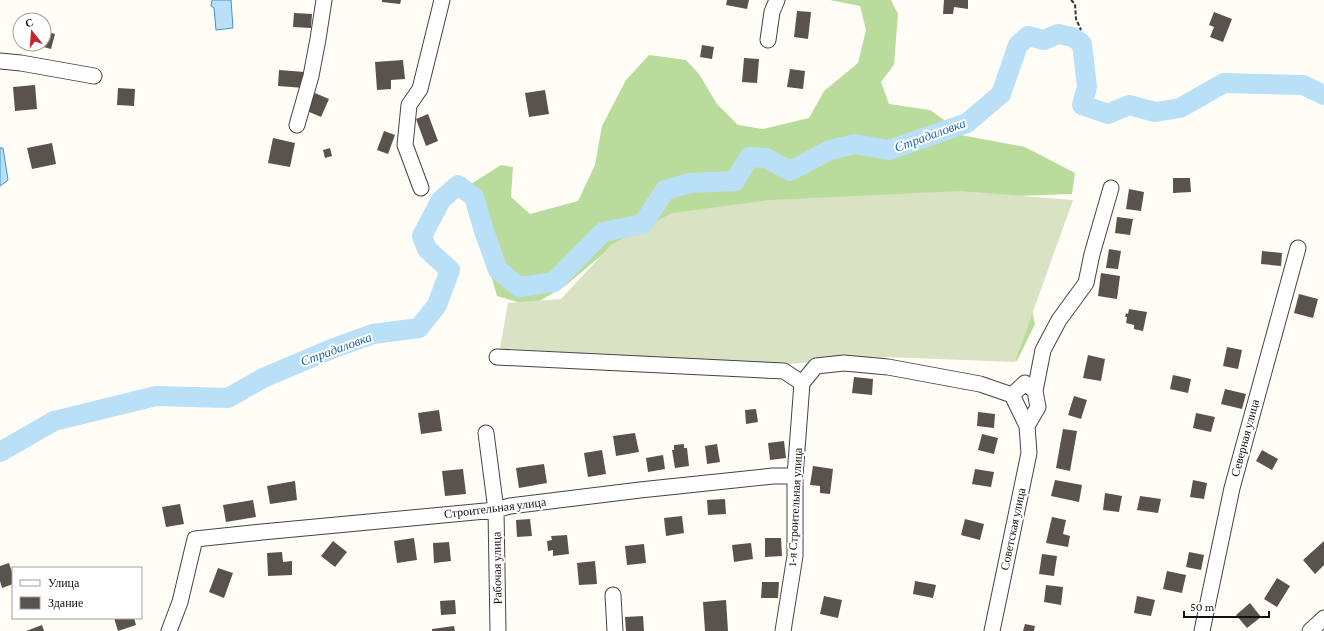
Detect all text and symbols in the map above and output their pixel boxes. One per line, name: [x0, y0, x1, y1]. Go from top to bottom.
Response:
north arrow: [12, 12, 52, 52]
text: С: [24, 16, 35, 29]
water label: Страдаловка: [892, 115, 968, 155]
water label: Страдаловка: [298, 329, 374, 369]
street label: Северная улица: [1228, 397, 1262, 478]
street label: 1-я Строительная улица: [785, 447, 805, 567]
street label: Советская улица: [997, 486, 1029, 572]
street label: Строительная улица: [443, 495, 548, 521]
street label: Рабочая улица: [489, 531, 505, 604]
legend: [12, 567, 142, 619]
text: Улица: [48, 576, 80, 590]
scale bar: [1184, 593, 1269, 619]
text: Здание: [48, 596, 83, 610]
text: 50 m: [1190, 600, 1215, 614]

